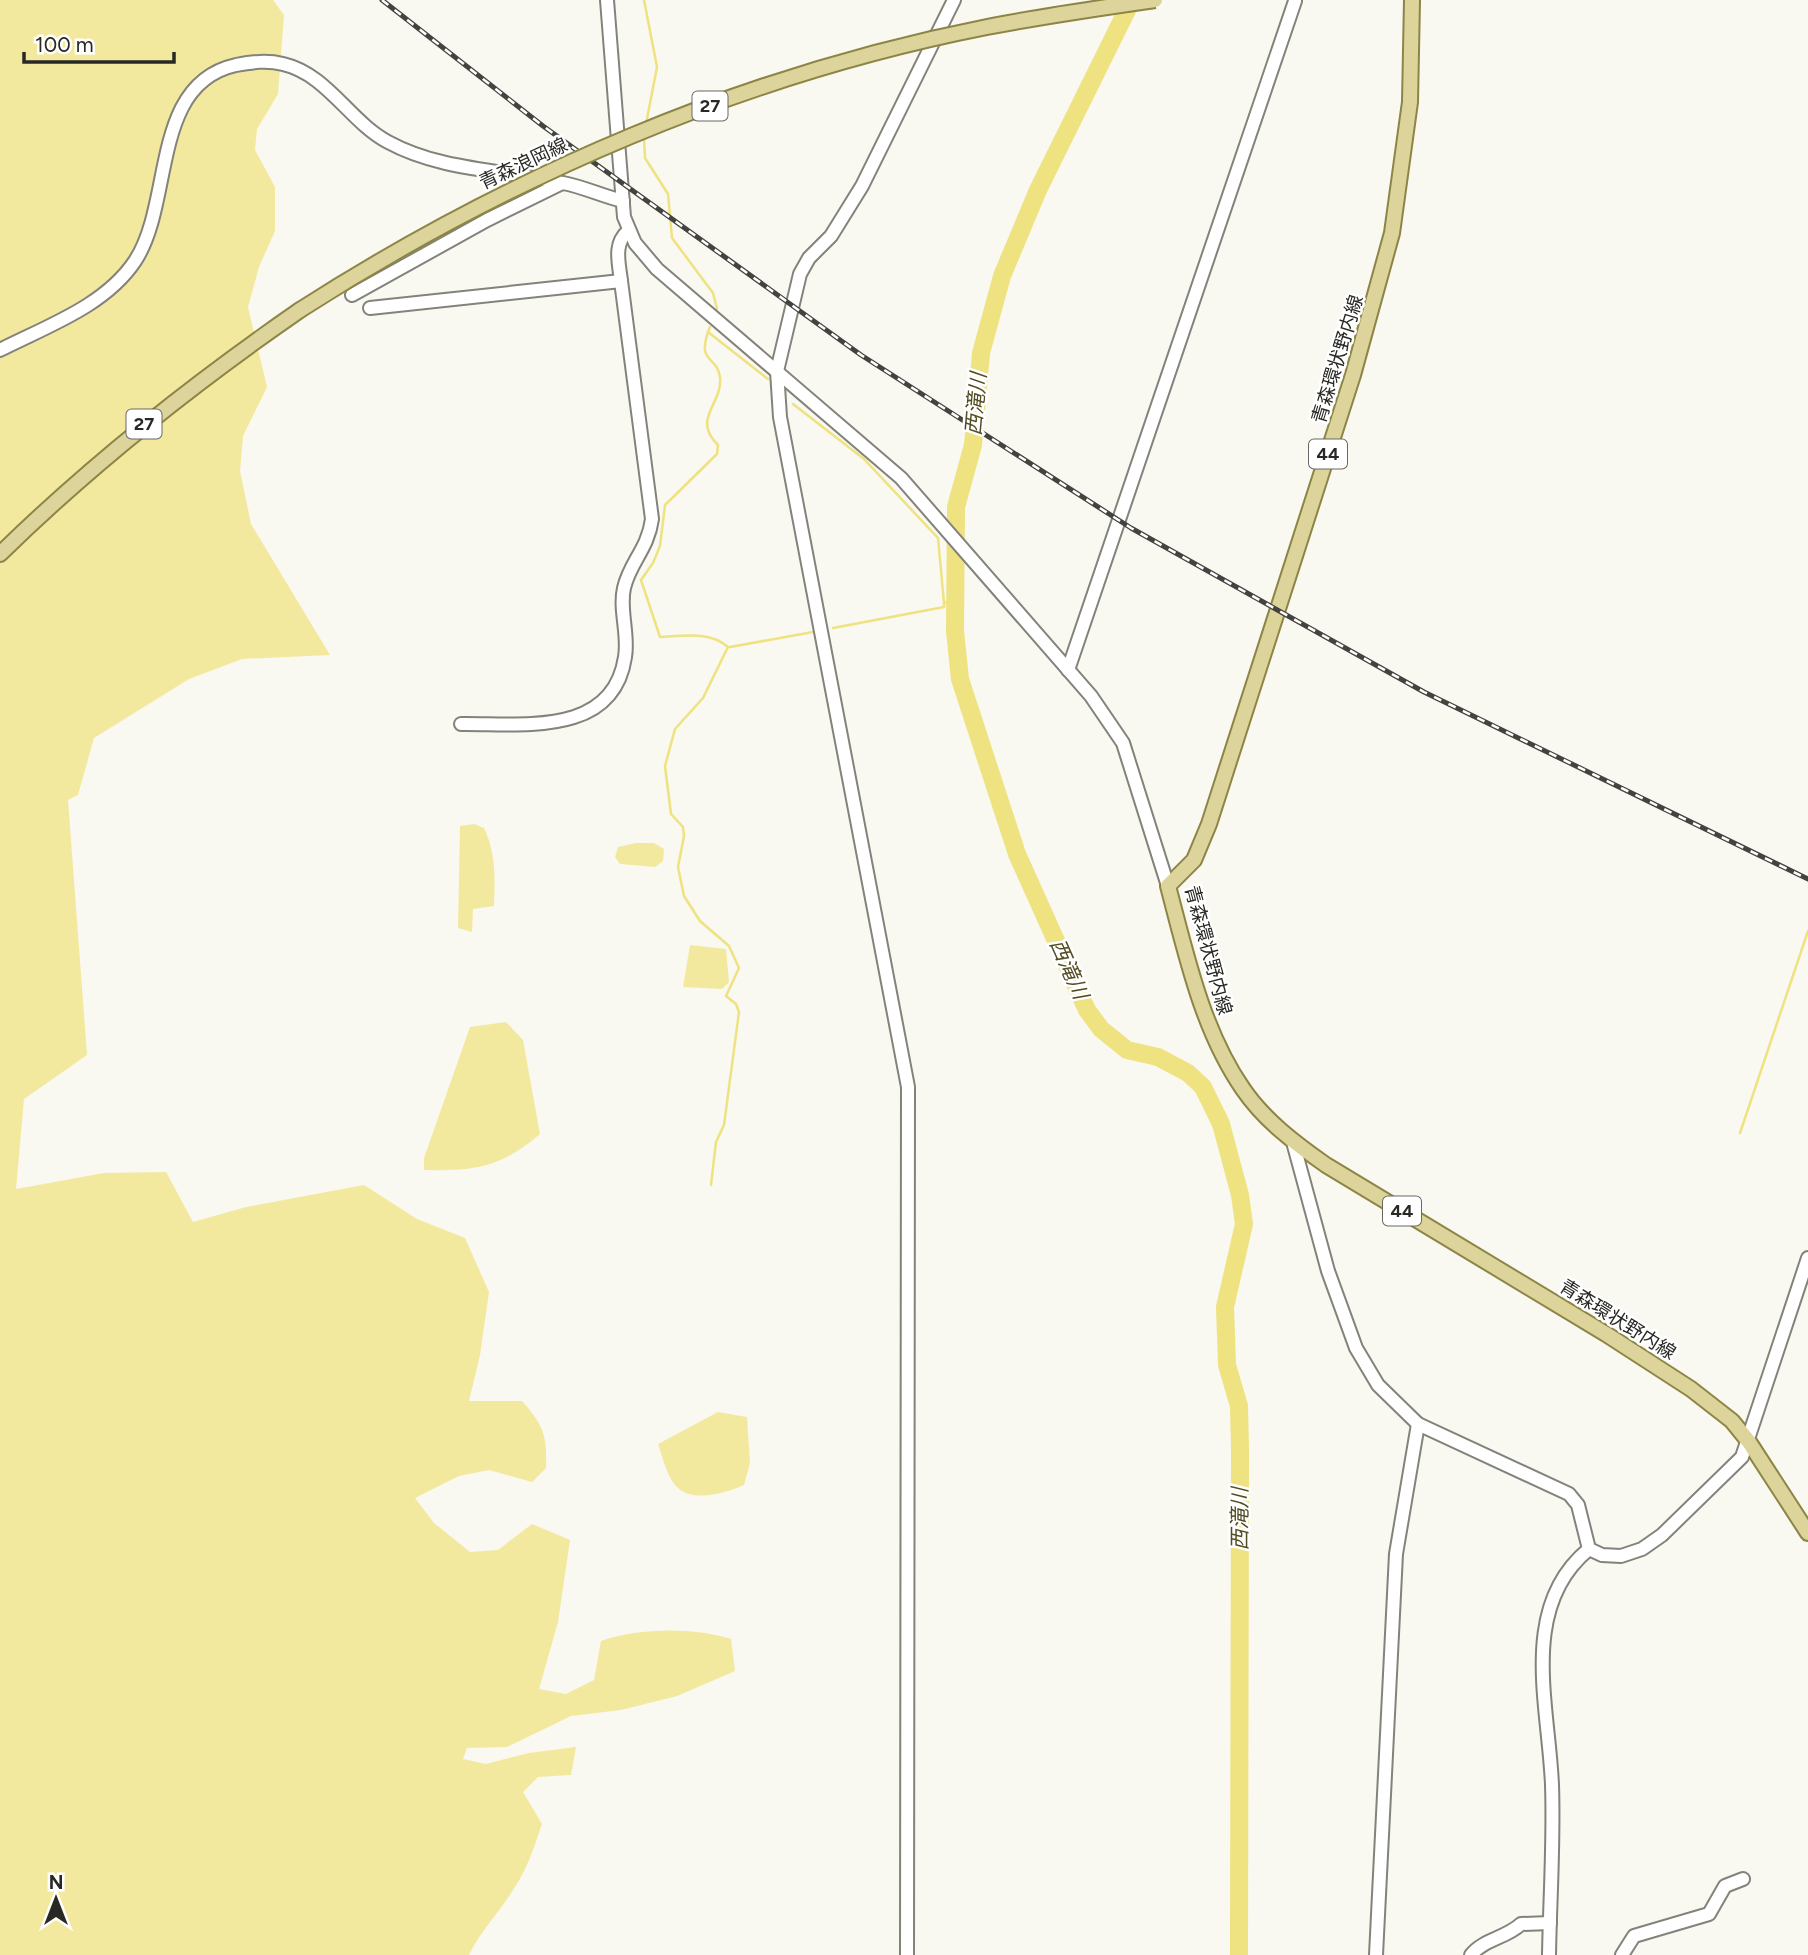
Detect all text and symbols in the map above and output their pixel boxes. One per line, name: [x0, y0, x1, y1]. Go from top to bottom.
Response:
scale bar: [24, 21, 175, 65]
text: 100 m: [35, 32, 94, 57]
road number: 27: [692, 92, 728, 120]
street label: 青森浪岡線: [475, 133, 571, 194]
street label: 青森環状野内線: [1307, 292, 1368, 426]
water label: 西滝川: [960, 369, 991, 436]
road number: 27: [127, 410, 162, 438]
road number: 44: [1309, 440, 1347, 468]
street label: 青森環状野内線: [1180, 883, 1237, 1017]
water label: 西滝川: [1045, 935, 1095, 1004]
road number: 44: [1383, 1196, 1421, 1226]
street label: 青森環状野内線: [1555, 1274, 1680, 1364]
water label: 西滝川: [1227, 1486, 1252, 1551]
north arrow: [21, 1864, 91, 1934]
text: N: [49, 1871, 63, 1894]

